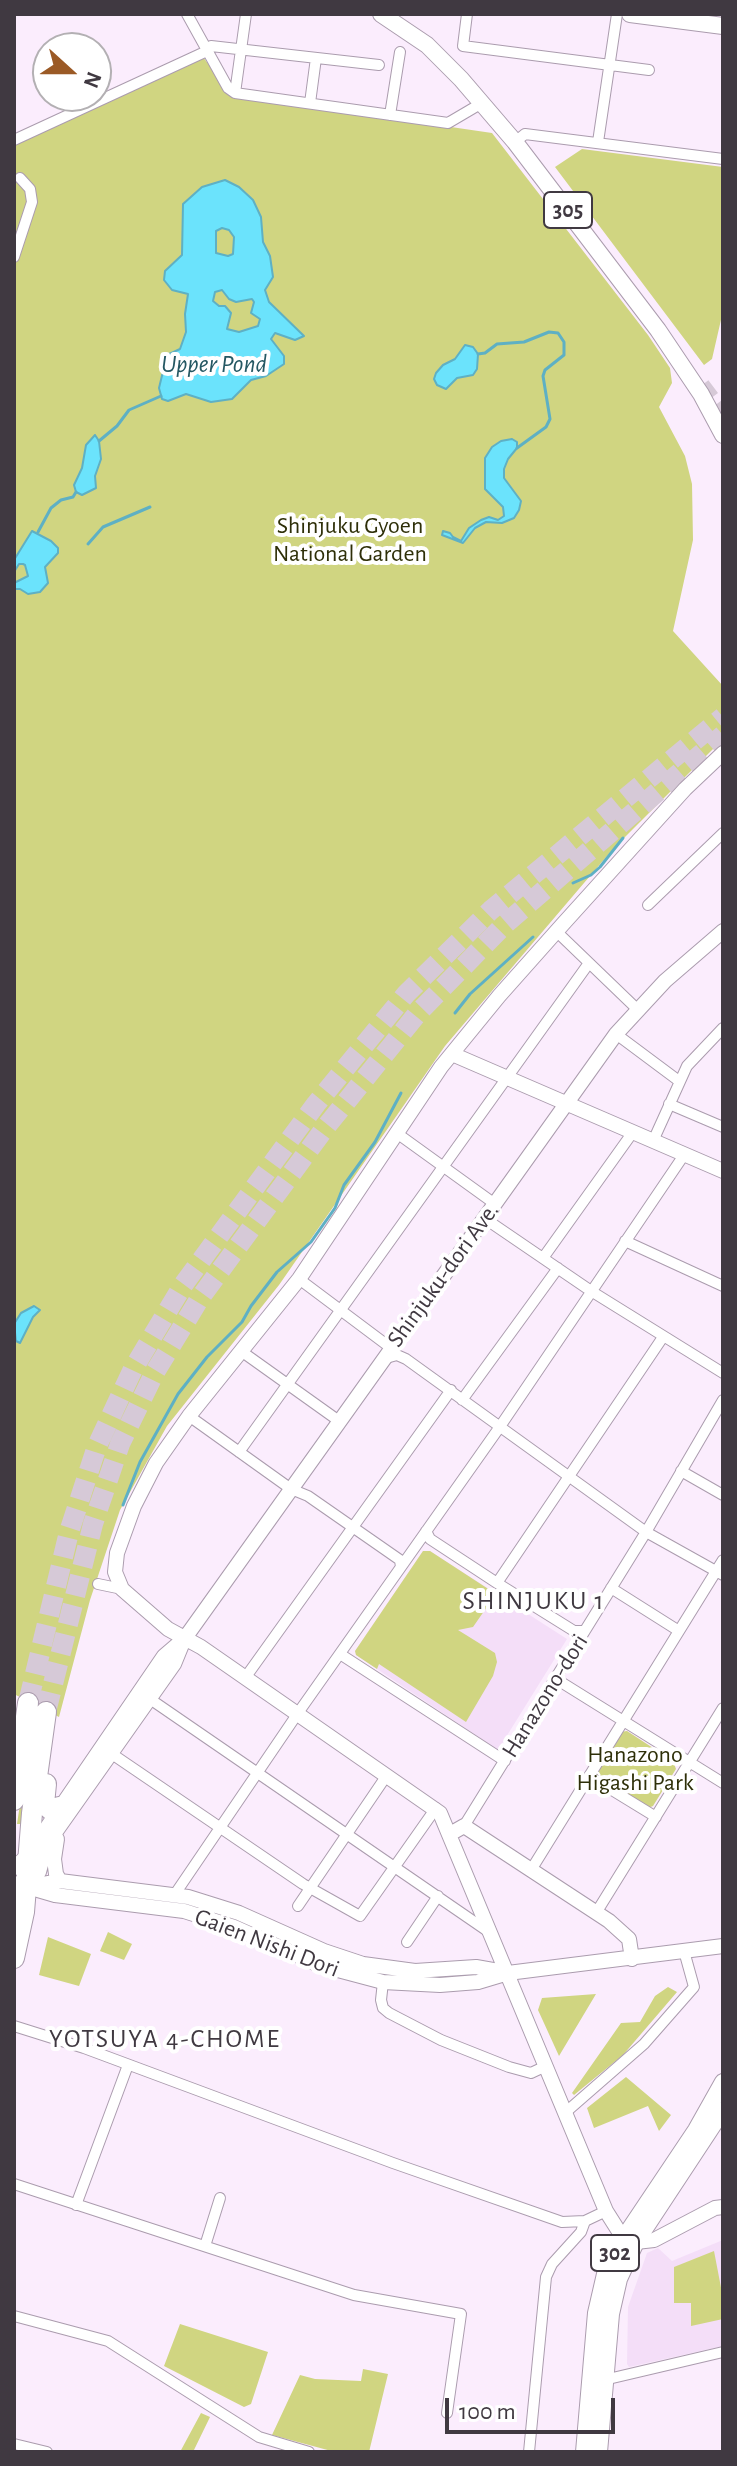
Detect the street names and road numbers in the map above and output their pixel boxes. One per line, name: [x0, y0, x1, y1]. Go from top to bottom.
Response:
road number: 305: [544, 192, 592, 228]
street label: Shinjuku-dori Ave.: [381, 1197, 505, 1353]
street label: Hanazono-dori: [496, 1629, 594, 1763]
street label: Gaien Nishi Dori: [191, 1902, 343, 1984]
road number: 302: [591, 2235, 639, 2271]

